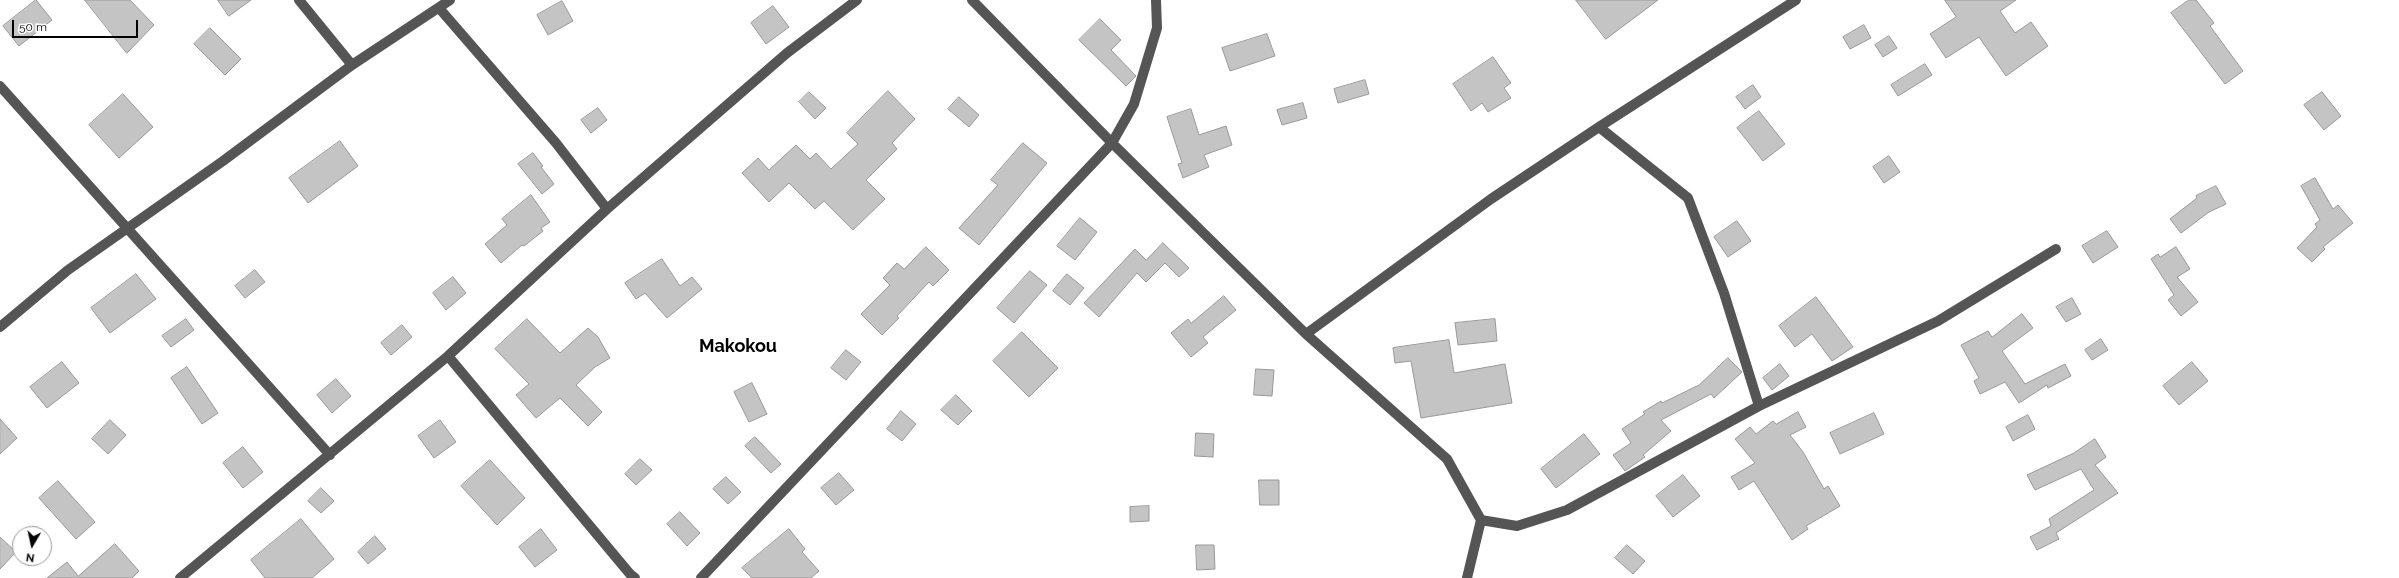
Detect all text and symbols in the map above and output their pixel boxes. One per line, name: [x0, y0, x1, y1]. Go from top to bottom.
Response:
scale bar: [14, 12, 140, 38]
text: 50 m: [19, 20, 47, 34]
district label: Makokou: [699, 336, 777, 358]
north arrow: [12, 526, 52, 566]
text: N: [25, 550, 35, 564]

